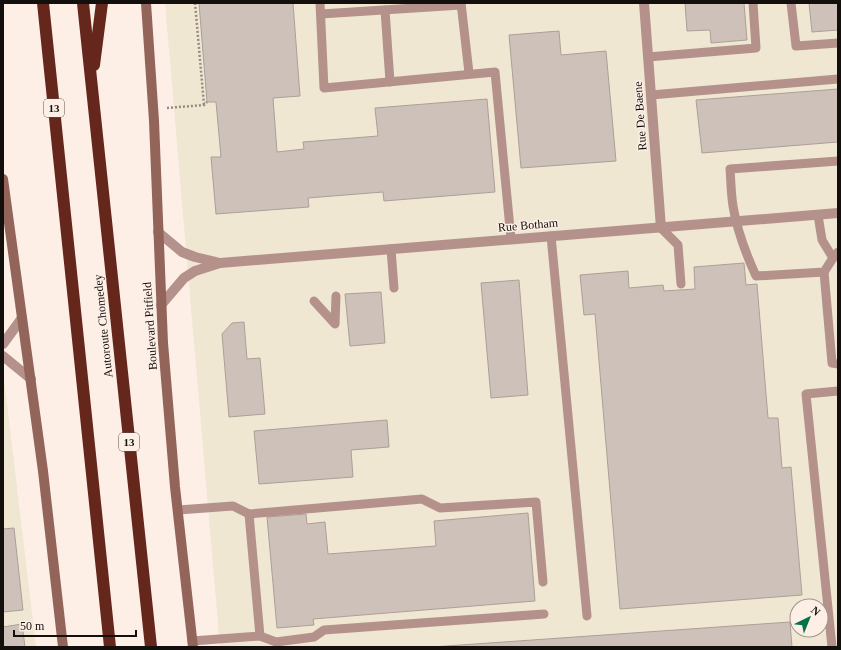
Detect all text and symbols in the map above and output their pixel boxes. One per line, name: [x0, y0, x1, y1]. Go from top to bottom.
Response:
street label: Rue De Baene: [631, 81, 649, 151]
road number: 13: [44, 99, 64, 117]
street label: Rue Botham: [497, 215, 559, 235]
street label: Autoroute Chomedey: [91, 274, 115, 378]
street label: Boulevard Pitfield: [140, 281, 160, 371]
road number: 13: [119, 433, 139, 451]
north arrow: [789, 598, 829, 638]
text: N: [809, 604, 823, 618]
scale bar: [14, 612, 136, 638]
text: 50 m: [20, 619, 45, 633]

